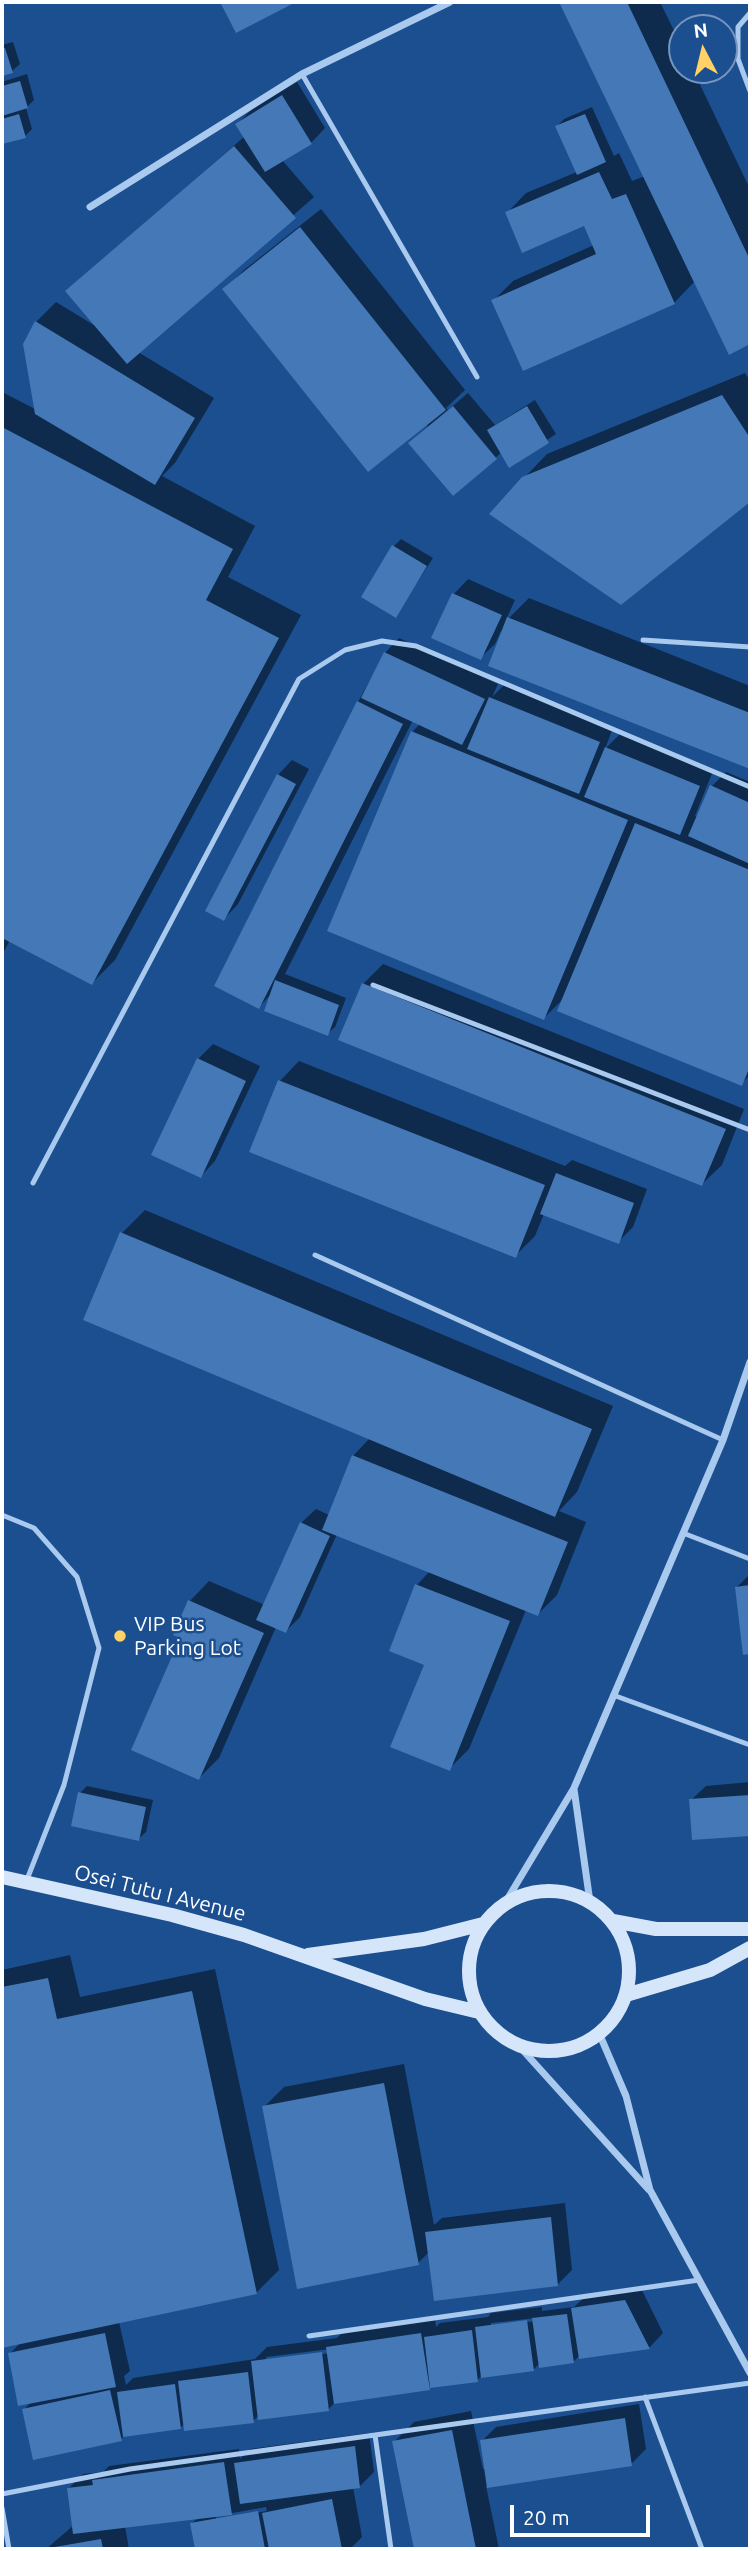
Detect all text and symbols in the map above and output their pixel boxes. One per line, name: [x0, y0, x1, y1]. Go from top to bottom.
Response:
north arrow: [668, 14, 738, 84]
text: N: [692, 18, 709, 42]
place label: VIP Bus Parking Lot: [134, 1611, 241, 1661]
marker: VIP Bus Parking Lot: [112, 1628, 128, 1644]
street label: Osei Tutu I Avenue: [72, 1859, 248, 1927]
scale bar: [514, 2492, 654, 2536]
text: 20 m: [523, 2505, 570, 2529]

